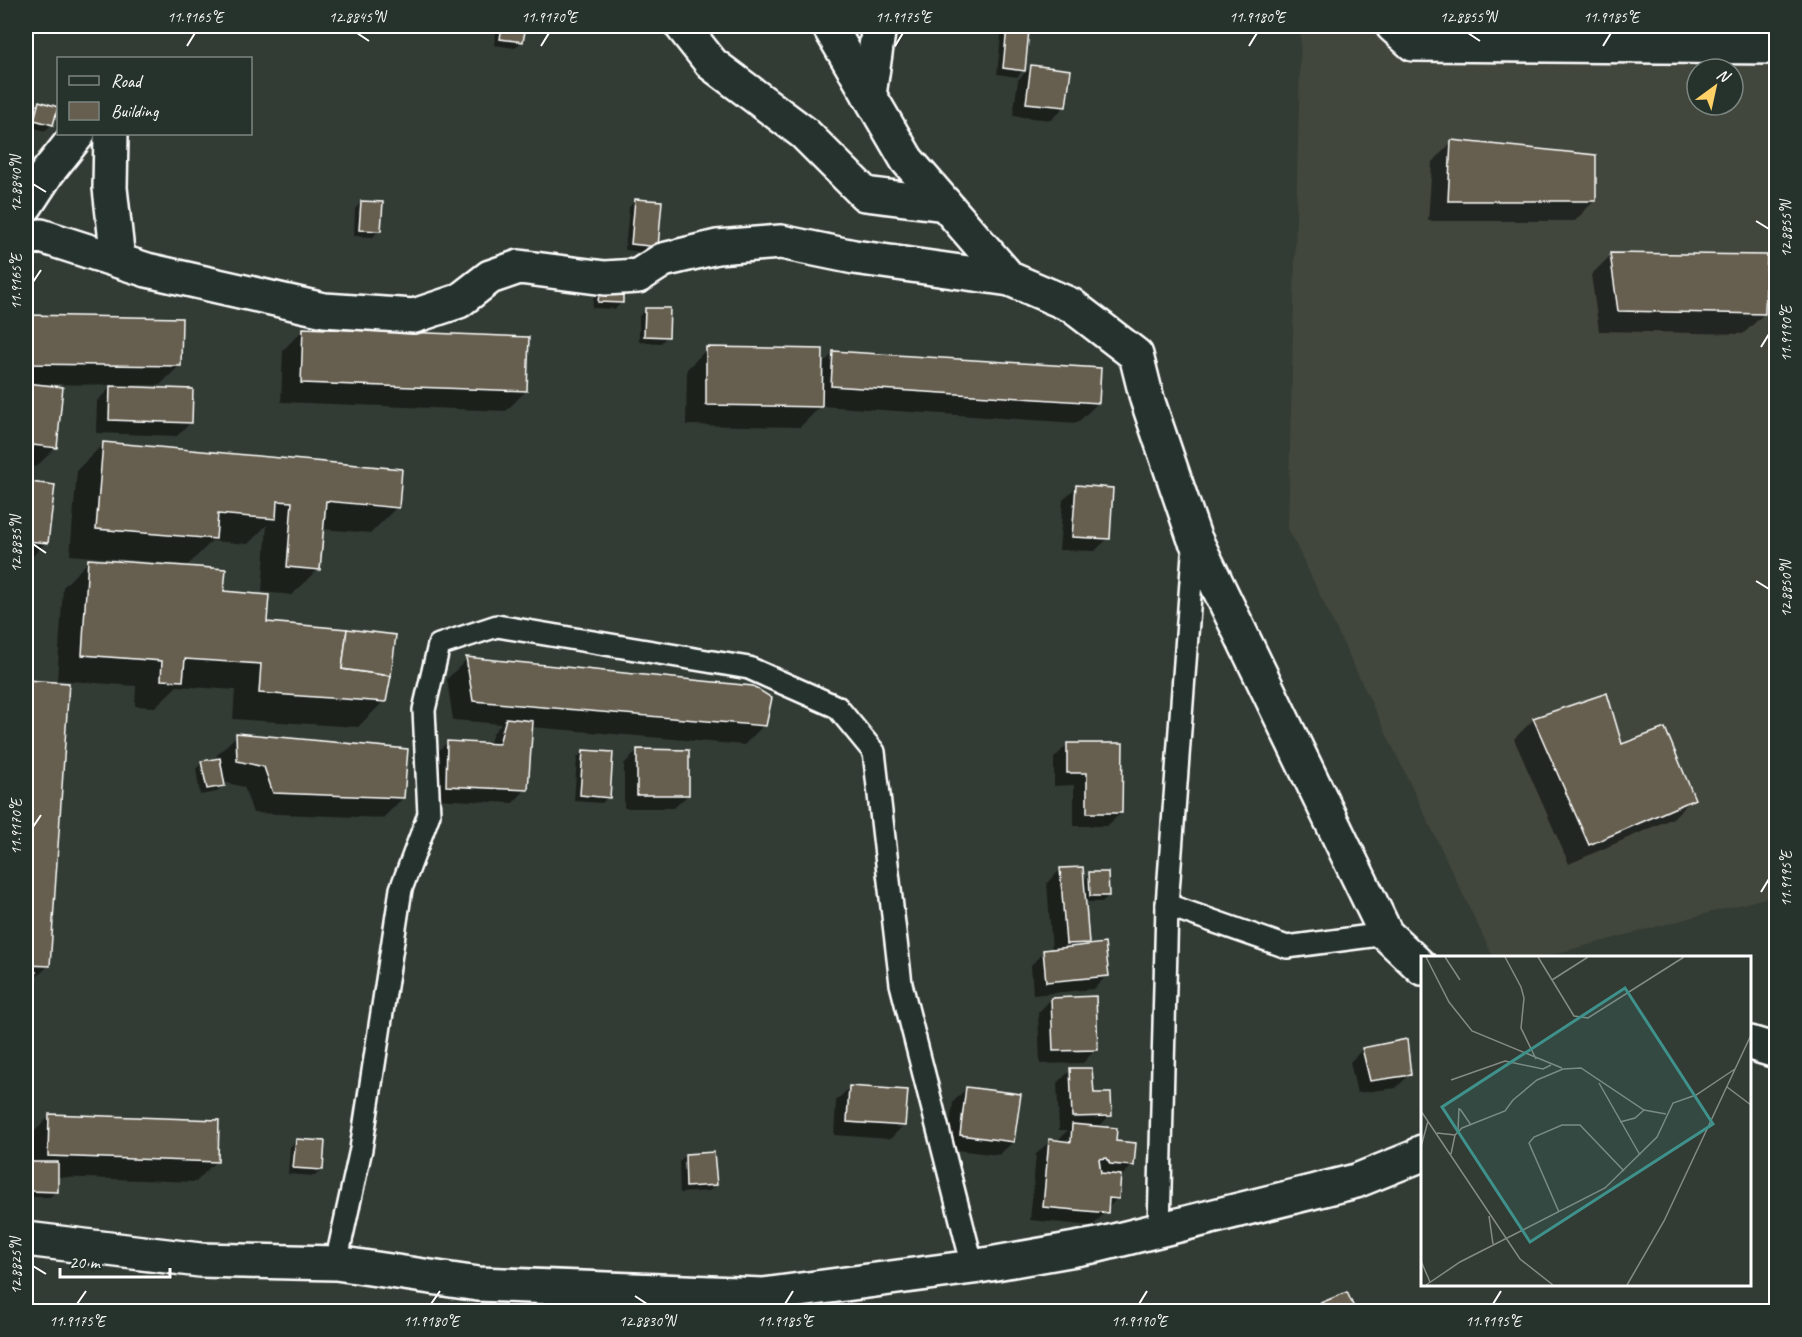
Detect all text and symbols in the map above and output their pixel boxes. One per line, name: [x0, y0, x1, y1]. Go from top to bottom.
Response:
text: 11.9165°E: [167, 8, 225, 27]
text: 12.8845°N: [329, 8, 388, 27]
text: 11.9170°E: [521, 8, 579, 27]
text: 11.9175°E: [875, 8, 933, 27]
text: 11.9180°E: [1229, 8, 1287, 27]
text: 12.8855°N: [1440, 8, 1499, 27]
text: 11.9185°E: [1583, 8, 1641, 27]
legend: [57, 57, 252, 135]
north arrow: [1685, 57, 1745, 117]
text: N: [1713, 64, 1735, 88]
text: Road: [111, 70, 144, 92]
text: Building: [111, 100, 160, 122]
text: 12.8840°N: [7, 153, 26, 212]
text: 12.8855°N: [1777, 198, 1796, 257]
text: 11.9165°E: [7, 252, 26, 310]
text: 11.9190°E: [1777, 304, 1796, 362]
text: 12.8835°N: [7, 513, 26, 572]
text: 12.8850°N: [1777, 558, 1796, 617]
text: 11.9170°E: [7, 797, 26, 855]
text: 11.9195°E: [1777, 849, 1796, 907]
inset map: [1421, 956, 1751, 1286]
text: 12.8825°N: [7, 1235, 26, 1294]
scale bar: [60, 1241, 170, 1279]
text: 20 m: [69, 1251, 102, 1273]
text: 11.9175°E: [49, 1312, 107, 1331]
text: 11.9180°E: [403, 1312, 461, 1331]
text: 12.8830°N: [619, 1312, 678, 1331]
text: 11.9185°E: [757, 1312, 815, 1331]
text: 11.9190°E: [1111, 1312, 1169, 1331]
text: 11.9195°E: [1465, 1312, 1523, 1331]

